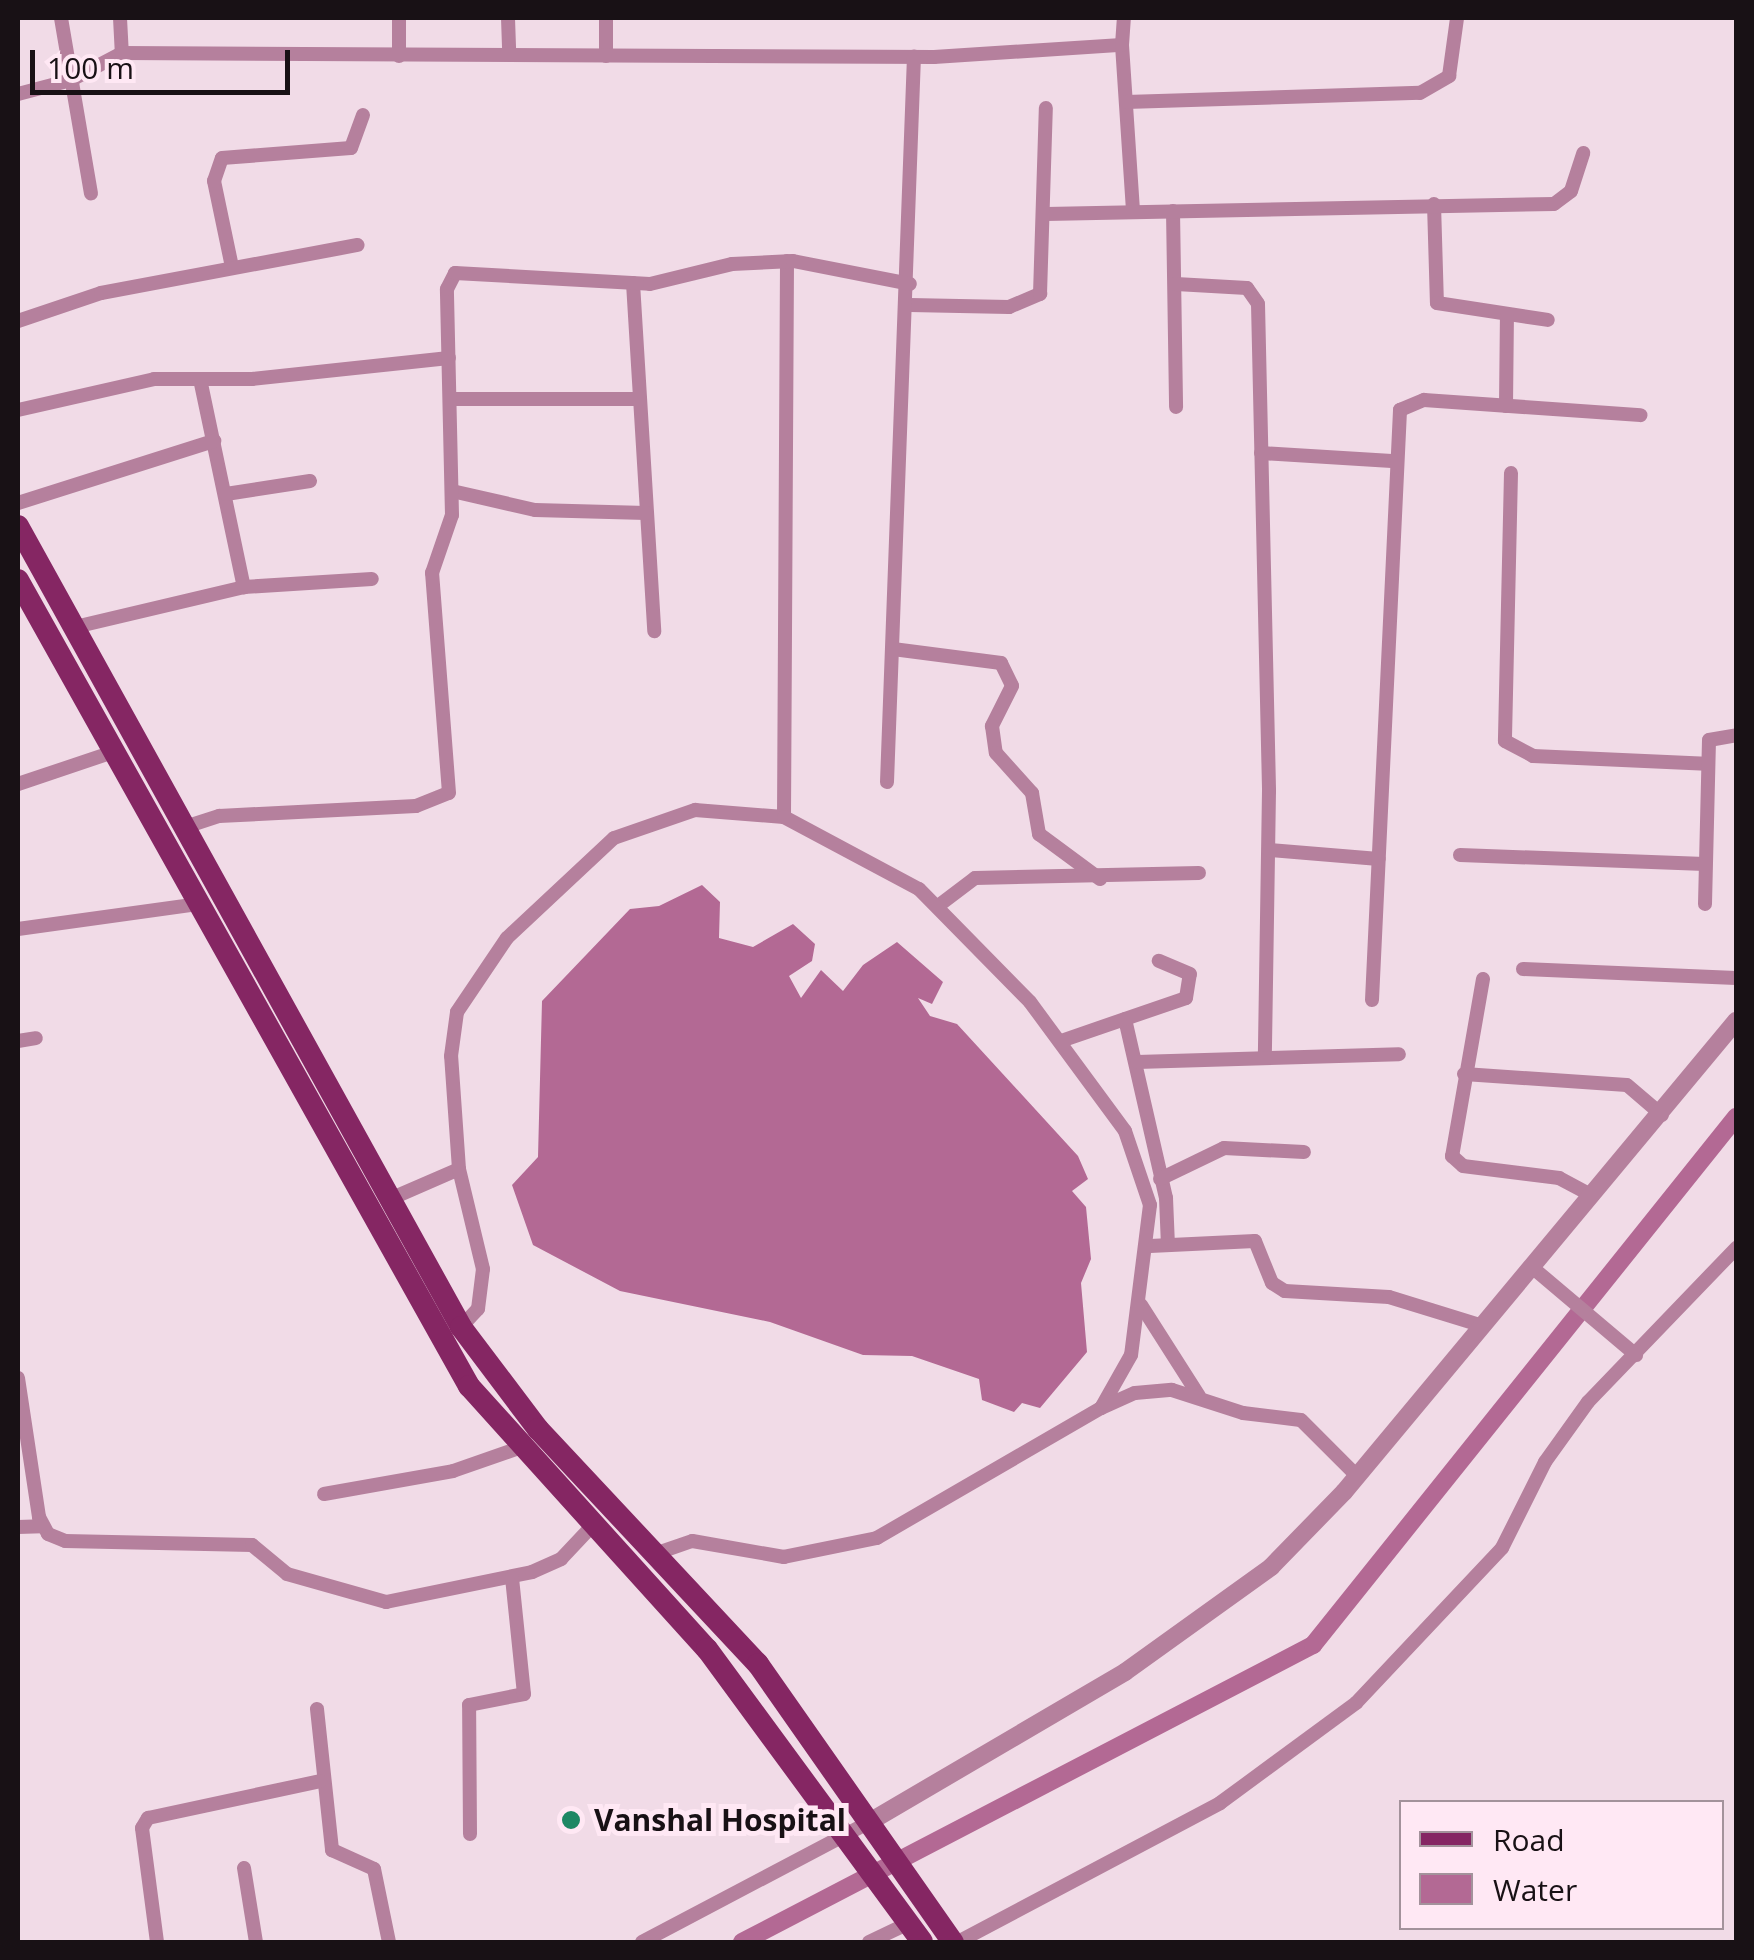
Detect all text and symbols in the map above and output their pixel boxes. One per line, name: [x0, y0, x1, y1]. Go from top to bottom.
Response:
scale bar: [35, 30, 295, 92]
text: 100 m: [47, 47, 134, 88]
legend: [1399, 1800, 1724, 1930]
place label: Vanshal Hospital: [594, 1802, 846, 1838]
marker: Vanshal Hospital: [558, 1807, 584, 1833]
text: Road: [1493, 1819, 1565, 1860]
text: Water: [1493, 1869, 1577, 1910]

